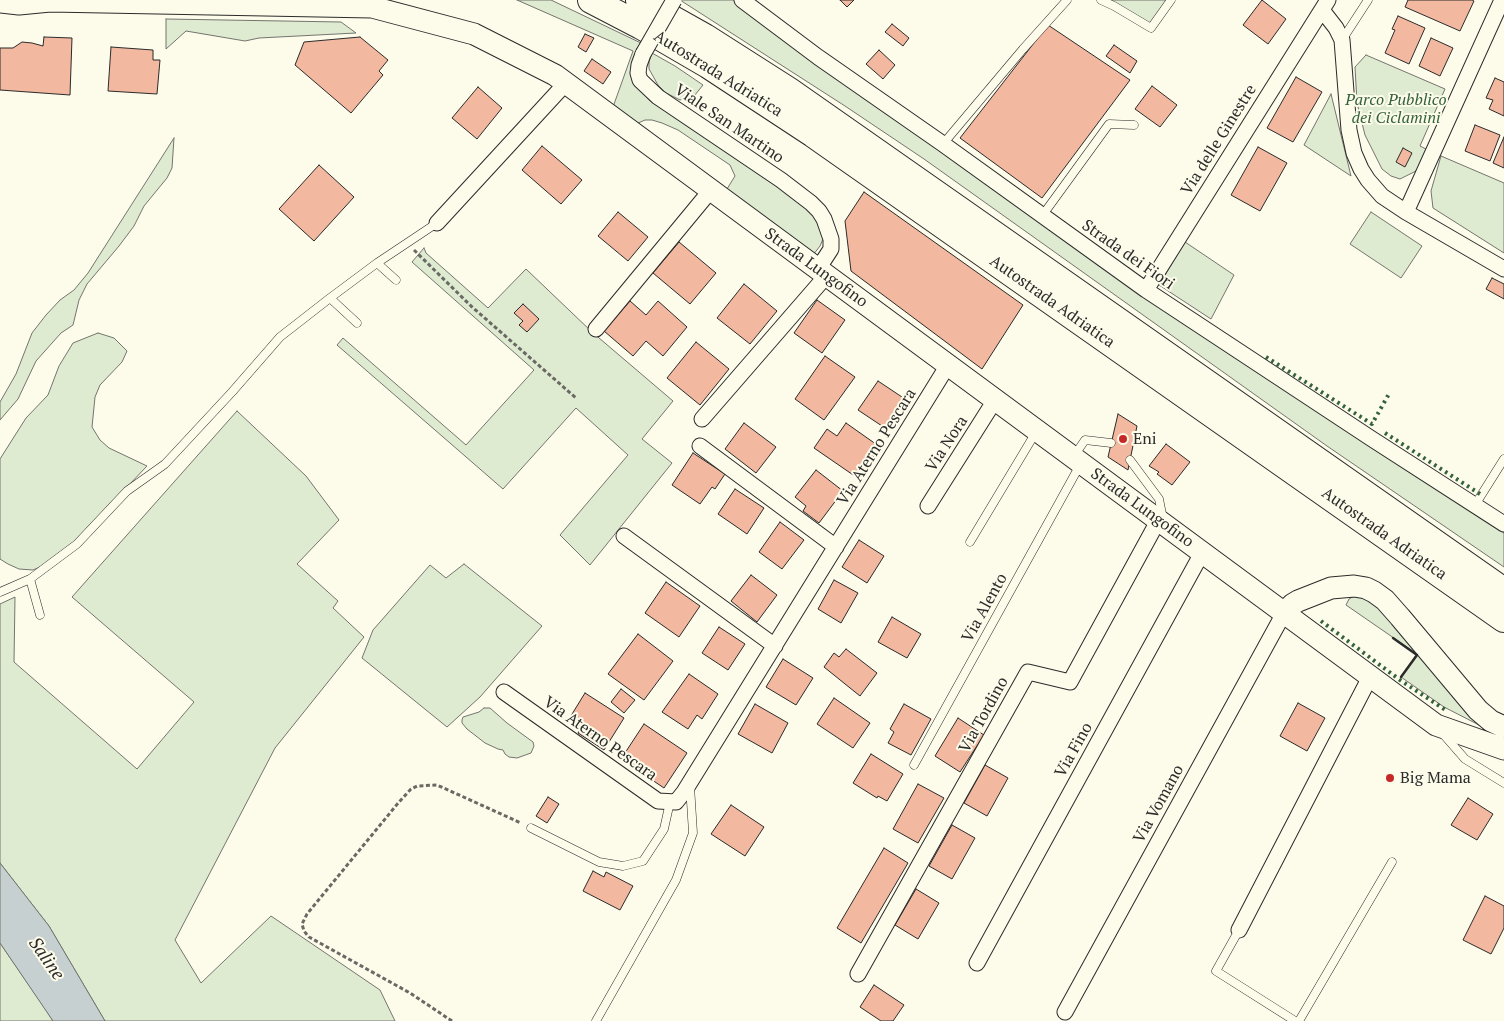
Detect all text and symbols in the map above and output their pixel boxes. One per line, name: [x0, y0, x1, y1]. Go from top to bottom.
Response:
street label: Autostrada Adriatica: [650, 27, 786, 121]
street label: Viale San Martino: [671, 80, 787, 168]
street label: Via delle Ginestre: [1177, 81, 1261, 199]
park label: Parco Pubblico dei Ciclamini: [1345, 90, 1447, 128]
street label: Strada dei Fiori: [1078, 216, 1178, 294]
street label: Strada Lungofino: [761, 224, 871, 312]
street label: Autostrada Adriatica: [986, 252, 1118, 352]
street label: Via Aterno Pescara: [833, 385, 921, 509]
street label: Via Nora: [922, 413, 972, 475]
place label: Eni: [1133, 429, 1157, 449]
marker: Eni: [1117, 433, 1129, 445]
street label: Strada Lungofino: [1087, 464, 1197, 552]
street label: Autostrada Adriatica: [1318, 484, 1450, 584]
street label: Via Alento: [958, 570, 1012, 646]
street label: Via Tordino: [955, 674, 1013, 756]
street label: Via Aterno Pescara: [540, 693, 660, 785]
street label: Via Fino: [1051, 719, 1097, 781]
street label: Via Vomano: [1130, 762, 1188, 846]
place label: Big Mama: [1400, 768, 1471, 788]
marker: Big Mama: [1384, 772, 1396, 784]
water label: Saline: [24, 933, 68, 985]

